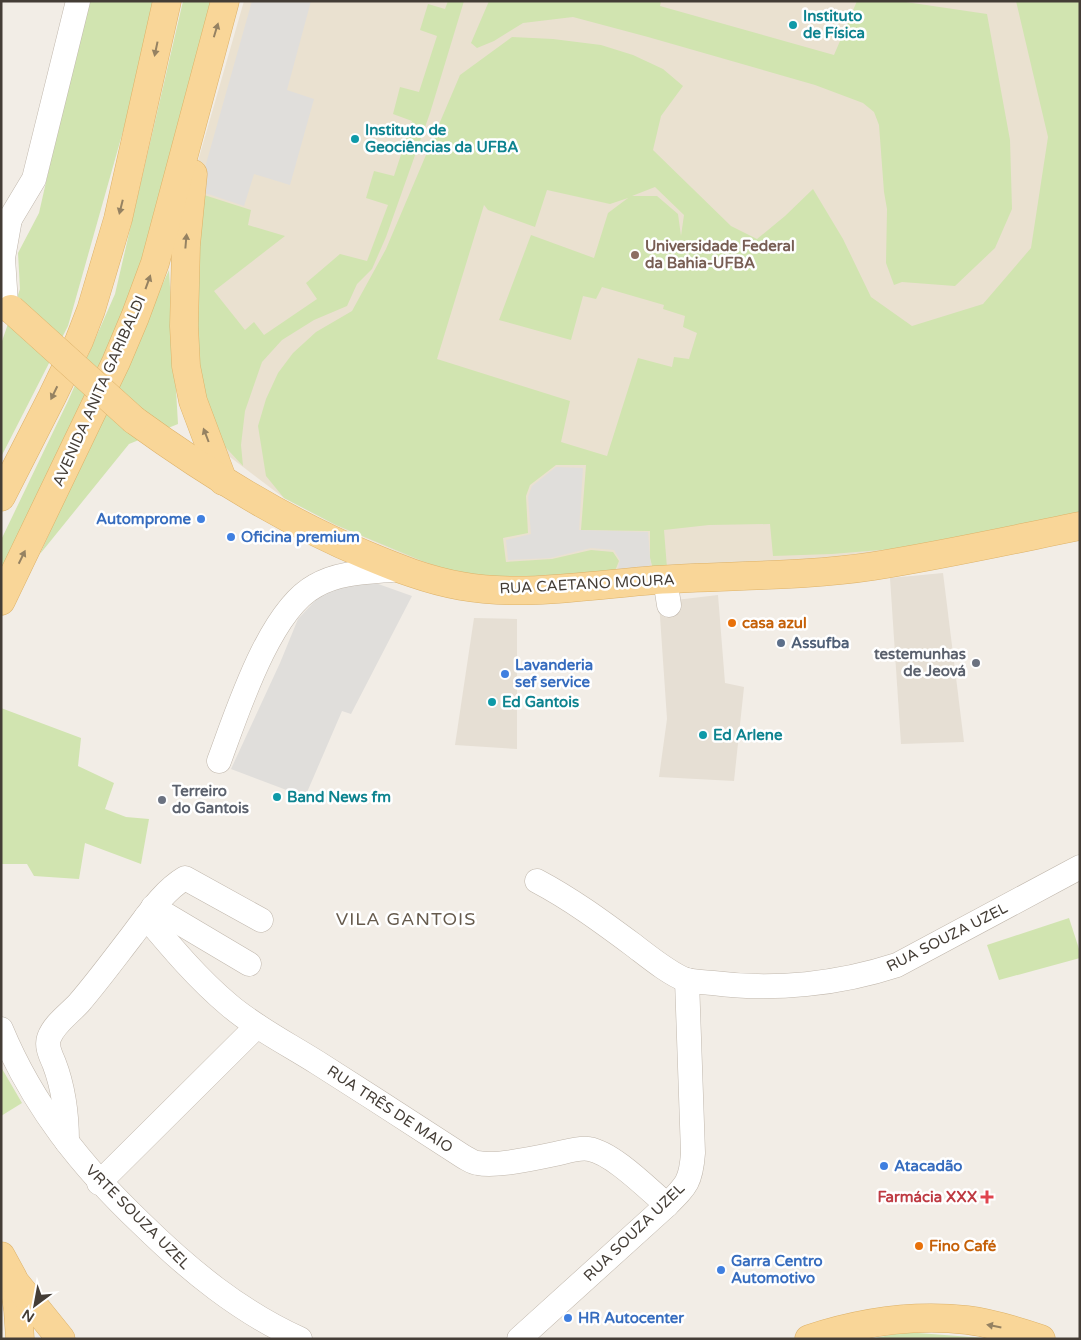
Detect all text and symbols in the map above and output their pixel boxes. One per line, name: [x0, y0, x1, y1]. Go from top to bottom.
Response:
place label: Instituto de Física: [803, 7, 865, 42]
marker: Instituto de Física: [787, 19, 799, 31]
one-way arrow: [212, 22, 220, 37]
one-way arrow: [152, 41, 160, 57]
place label: Instituto de Geociências da UFBA: [365, 121, 518, 156]
marker: Instituto de Geociências da UFBA: [349, 133, 361, 145]
one-way arrow: [116, 200, 124, 215]
one-way arrow: [183, 232, 191, 248]
place label: Universidade Federal da Bahia-UFBA: [645, 237, 795, 272]
marker: Universidade Federal da Bahia-UFBA: [629, 249, 641, 261]
one-way arrow: [144, 274, 152, 289]
street label: AVENIDA ANITA GARIBALDI: [49, 293, 149, 489]
one-way arrow: [50, 386, 58, 400]
one-way arrow: [202, 427, 210, 442]
place label: Automprome: [96, 510, 192, 529]
marker: Automprome: [195, 513, 207, 525]
place label: Oficina premium: [241, 528, 360, 547]
marker: Oficina premium: [225, 531, 237, 543]
one-way arrow: [19, 550, 27, 564]
street label: RUA CAETANO MOURA: [499, 570, 675, 598]
place label: casa azul: [742, 614, 807, 632]
marker: casa azul: [726, 617, 738, 629]
place label: Assufba: [791, 634, 849, 652]
marker: Assufba: [775, 637, 787, 649]
place label: testemunhas de Jeová: [873, 645, 966, 680]
place label: Lavanderia sef service: [515, 656, 593, 691]
marker: testemunhas de Jeová: [970, 657, 982, 669]
marker: Lavanderia sef service: [499, 668, 511, 680]
place label: Ed Gantois: [502, 693, 579, 711]
marker: Ed Gantois: [486, 696, 498, 708]
place label: Ed Arlene: [713, 726, 783, 744]
marker: Ed Arlene: [697, 729, 709, 741]
place label: Terreiro do Gantois: [171, 782, 249, 817]
place label: Band News fm: [287, 788, 391, 806]
marker: Band News fm: [271, 791, 283, 803]
marker: Terreiro do Gantois: [156, 794, 168, 806]
street label: RUA SOUZA UZEL: [883, 899, 1011, 975]
district label: VILA GANTOIS: [336, 908, 476, 930]
street label: RUA TRÊS DE MAIO: [324, 1062, 456, 1156]
place label: Atacadão: [894, 1157, 962, 1175]
marker: Atacadão: [878, 1160, 890, 1172]
street label: VRTE SOUZA UZEL: [82, 1161, 194, 1273]
street label: RUA SOUZA UZEL: [580, 1179, 689, 1285]
place label: Farmácia XXX: [878, 1188, 977, 1206]
marker: Farmácia XXX: [981, 1191, 993, 1203]
place label: Fino Café: [929, 1237, 997, 1255]
marker: Fino Café: [913, 1240, 925, 1252]
place label: Garra Centro Automotivo: [731, 1252, 823, 1287]
marker: Garra Centro Automotivo: [715, 1264, 727, 1276]
north arrow: [10, 1280, 60, 1330]
text: N: [19, 1305, 38, 1326]
place label: HR Autocenter: [578, 1309, 684, 1327]
marker: HR Autocenter: [562, 1312, 574, 1324]
one-way arrow: [985, 1321, 1001, 1329]

